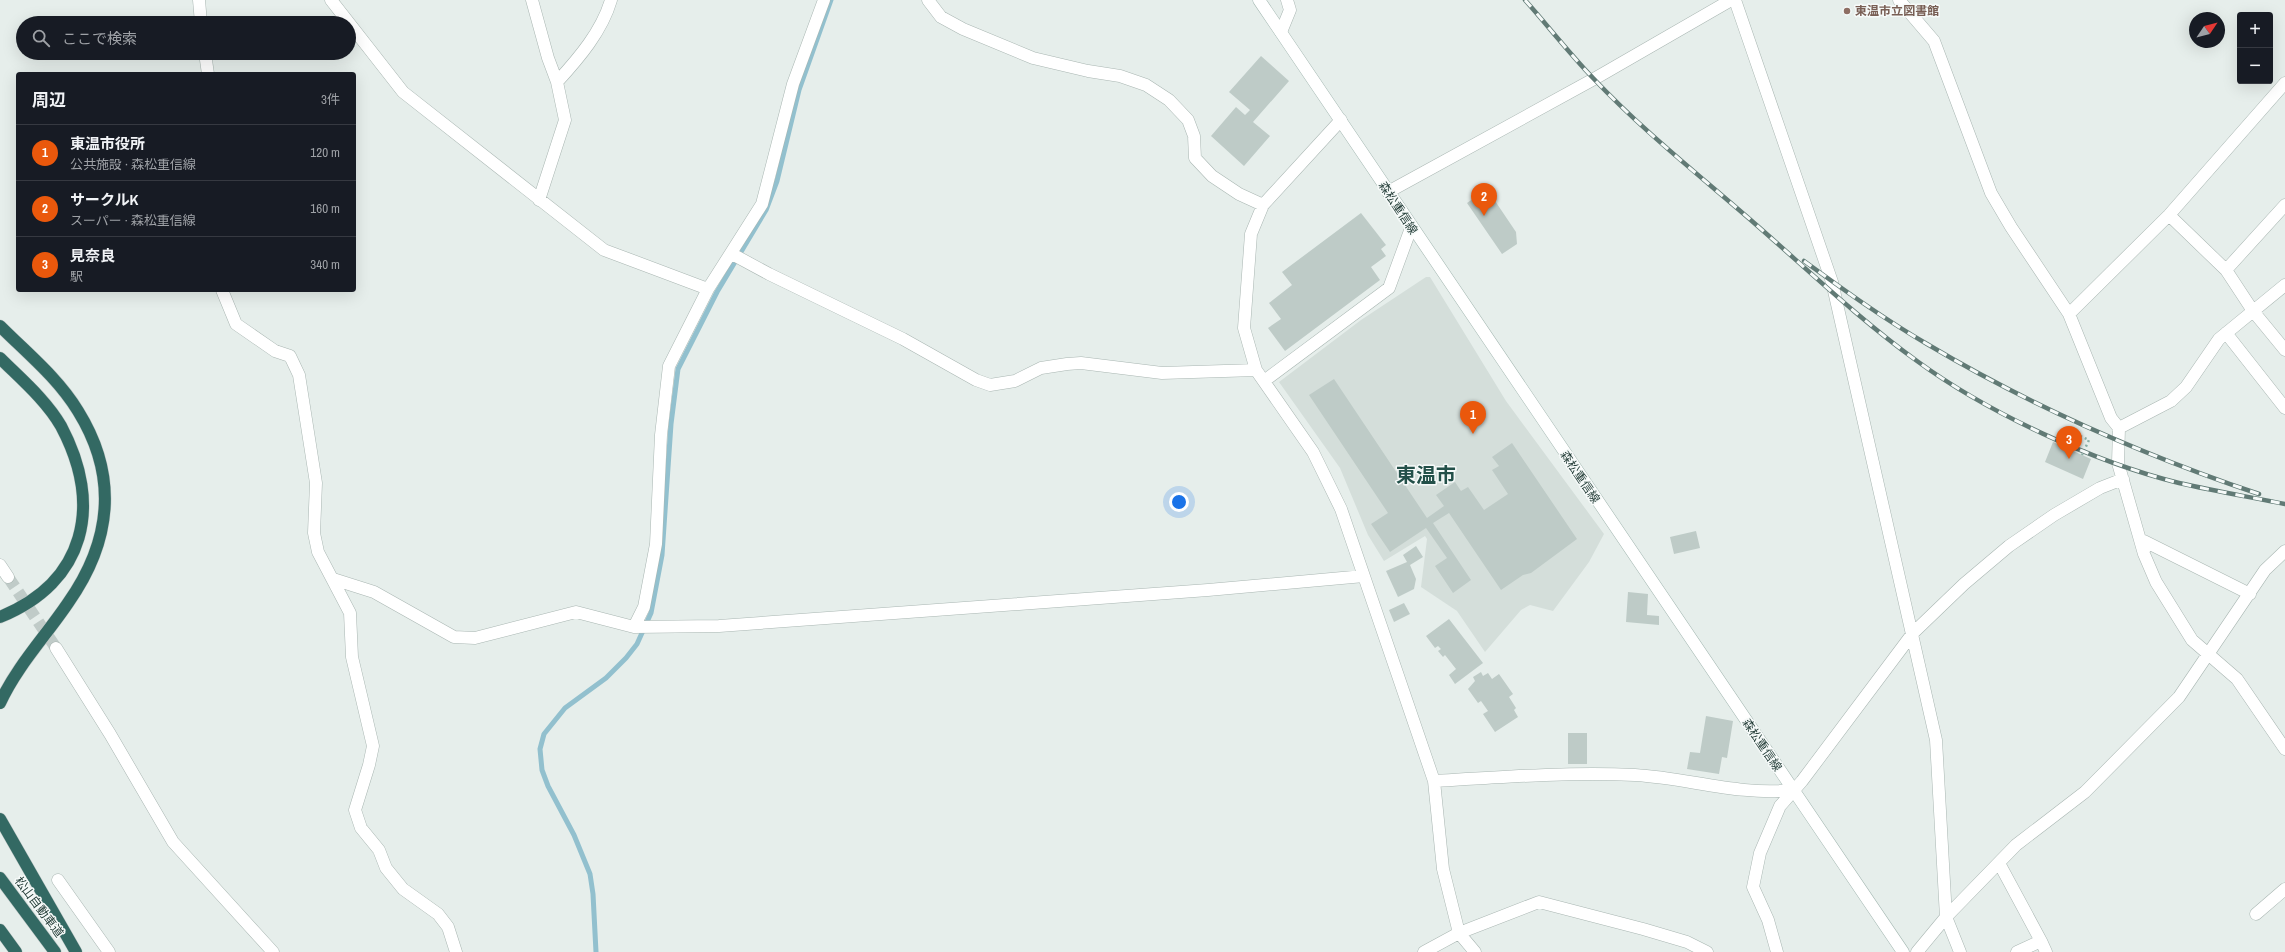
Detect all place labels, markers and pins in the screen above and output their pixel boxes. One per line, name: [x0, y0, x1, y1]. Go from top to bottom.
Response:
place label: 東温市立図書館: [1855, 3, 1939, 19]
marker: 東温市立図書館: [1842, 6, 1852, 16]
pin: 2: [1471, 183, 1497, 216]
pin: 1: [1460, 401, 1486, 434]
pin: 3: [2056, 426, 2082, 459]

